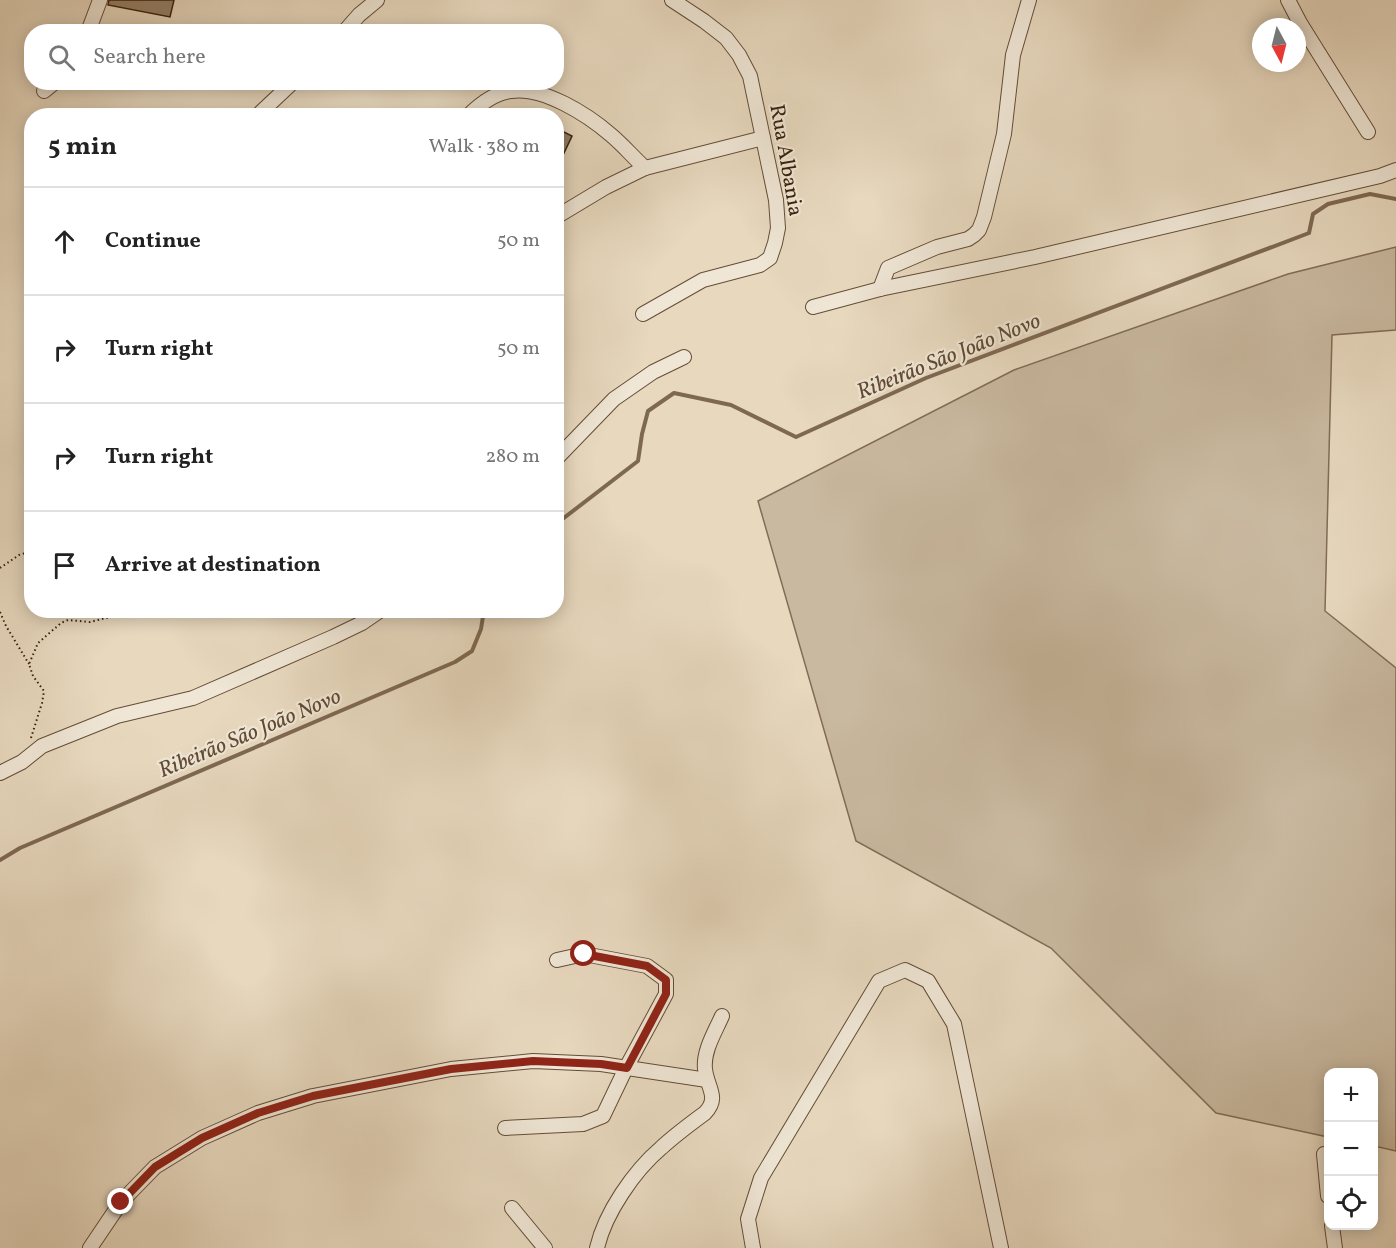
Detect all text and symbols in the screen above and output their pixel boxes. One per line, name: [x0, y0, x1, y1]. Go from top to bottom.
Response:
north arrow: [1252, 18, 1306, 72]
search box: [24, 24, 564, 90]
icon: search: [45, 41, 78, 74]
text: Search here: [93, 42, 206, 73]
street label: Rua Albania: [761, 102, 810, 219]
text: 5 min: [48, 129, 117, 165]
text: Walk · 380 m: [428, 133, 540, 161]
icon: ahead: [48, 225, 81, 258]
text: Continue: [105, 226, 201, 257]
text: 50 m: [497, 227, 540, 255]
water label: Ribeirão São João Novo: [852, 306, 1045, 408]
icon: right: [48, 333, 81, 366]
text: Turn right: [105, 334, 213, 365]
text: 50 m: [497, 335, 540, 363]
icon: right: [48, 441, 81, 474]
text: Turn right: [105, 442, 213, 473]
text: 280 m: [485, 443, 540, 471]
icon: arrive: [48, 549, 81, 582]
text: Arrive at destination: [105, 550, 321, 581]
water label: Ribeirão São João Novo: [154, 682, 346, 787]
route start: [570, 940, 596, 966]
map controls: [1324, 1068, 1378, 1230]
button: +: [1324, 1068, 1378, 1122]
button: −: [1324, 1122, 1378, 1176]
button: locate: [1324, 1176, 1378, 1230]
route end: [107, 1188, 133, 1214]

